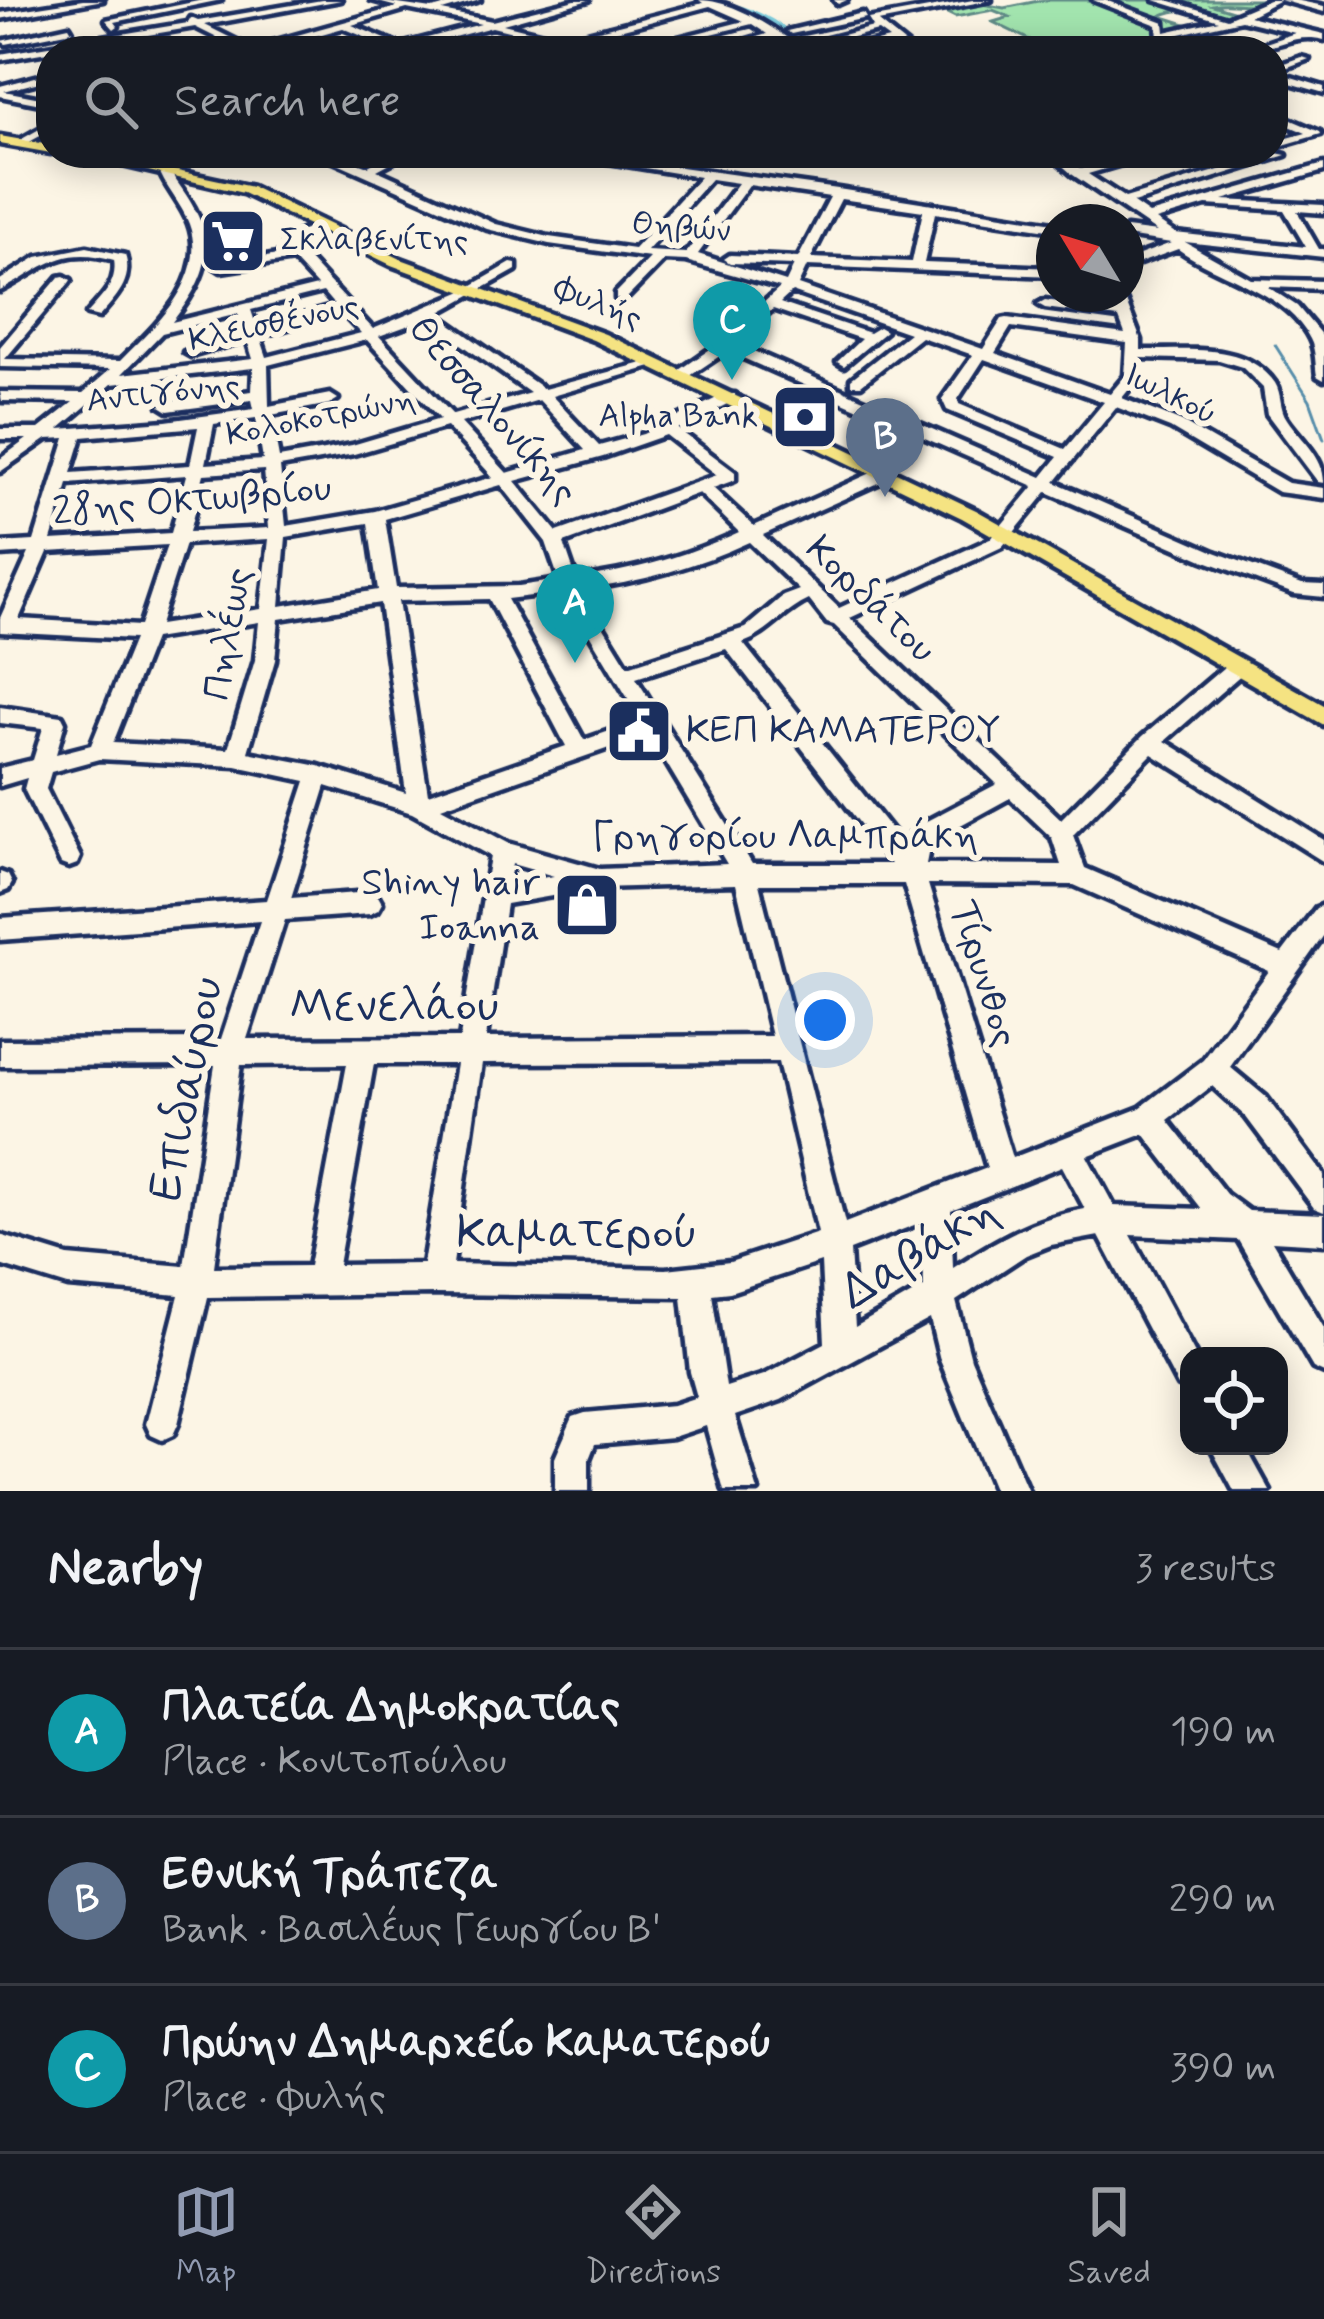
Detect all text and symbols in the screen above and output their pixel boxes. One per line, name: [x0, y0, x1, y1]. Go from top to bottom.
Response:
search box: [36, 36, 1288, 168]
icon: search: [78, 69, 144, 135]
text: Search here: [174, 73, 401, 132]
street label: Θηβών: [630, 202, 732, 254]
north arrow: [1036, 204, 1144, 312]
supermarket icon: Σκλαβενίτης: [198, 206, 268, 276]
place label: Σκλαβενίτης: [280, 219, 468, 263]
street label: Φυλής: [546, 266, 649, 342]
pin: C: [693, 281, 771, 380]
street label: Κλεισθένους: [185, 285, 363, 363]
street label: Θεσσαλονίκης: [396, 305, 588, 517]
street label: Ιωλκού: [1116, 354, 1224, 436]
street label: Αντιγόνης: [84, 364, 242, 424]
street label: Κολοκοτρώνη: [223, 378, 419, 458]
bank icon: Alpha Bank: [770, 382, 840, 452]
place label: Alpha Bank: [598, 395, 758, 439]
pin: B: [846, 398, 924, 497]
street label: 28ης Οκτωβρίου: [50, 463, 334, 539]
street label: Κορδάτου: [794, 525, 946, 675]
street label: Πηλέως: [192, 564, 266, 704]
pin: A: [536, 564, 614, 663]
public building icon: ΚΕΠ ΚΑΜΑΤΕΡΟΥ: [604, 696, 674, 766]
place label: ΚΕΠ ΚΑΜΑΤΕΡΟΥ: [686, 706, 1001, 757]
street label: Γρηγορίου Λαμπράκη: [592, 812, 978, 863]
place label: Shiny hair Ioanna: [361, 858, 541, 954]
shop icon: Shiny hair Ioanna: [552, 870, 622, 940]
street label: Τίρυνθος: [937, 895, 1029, 1053]
street label: Επιδαύρου: [134, 972, 240, 1206]
street label: Μενελάου: [289, 975, 499, 1038]
your location: [795, 990, 855, 1050]
street label: Δαβάκη: [829, 1181, 1011, 1325]
street label: Καματερού: [456, 1202, 698, 1265]
map controls: [1180, 1347, 1288, 1455]
button: locate: [1180, 1347, 1288, 1455]
text: Nearby: [48, 1536, 203, 1602]
text: 3 results: [1135, 1544, 1276, 1595]
text: Πλατεία Δημοκρατίας: [162, 1678, 620, 1737]
text: A: [74, 1707, 100, 1758]
text: 190 m: [1170, 1707, 1276, 1758]
text: Place · Κονιτοπούλου: [162, 1737, 507, 1788]
text: Εθνική Τράπεζα: [162, 1846, 498, 1905]
text: B: [75, 1875, 99, 1926]
text: 290 m: [1169, 1875, 1276, 1926]
text: Bank · Βασιλέως Γεωργίου Β': [162, 1905, 661, 1956]
text: Πρώην Δημαρχείο Καματερού: [162, 2014, 772, 2073]
text: C: [73, 2043, 101, 2094]
text: 390 m: [1170, 2043, 1276, 2094]
text: Place · Φυλής: [162, 2073, 386, 2124]
tab: Map: [173, 2179, 239, 2295]
tab: Directions: [585, 2179, 721, 2295]
tab: Saved: [1067, 2179, 1151, 2295]

